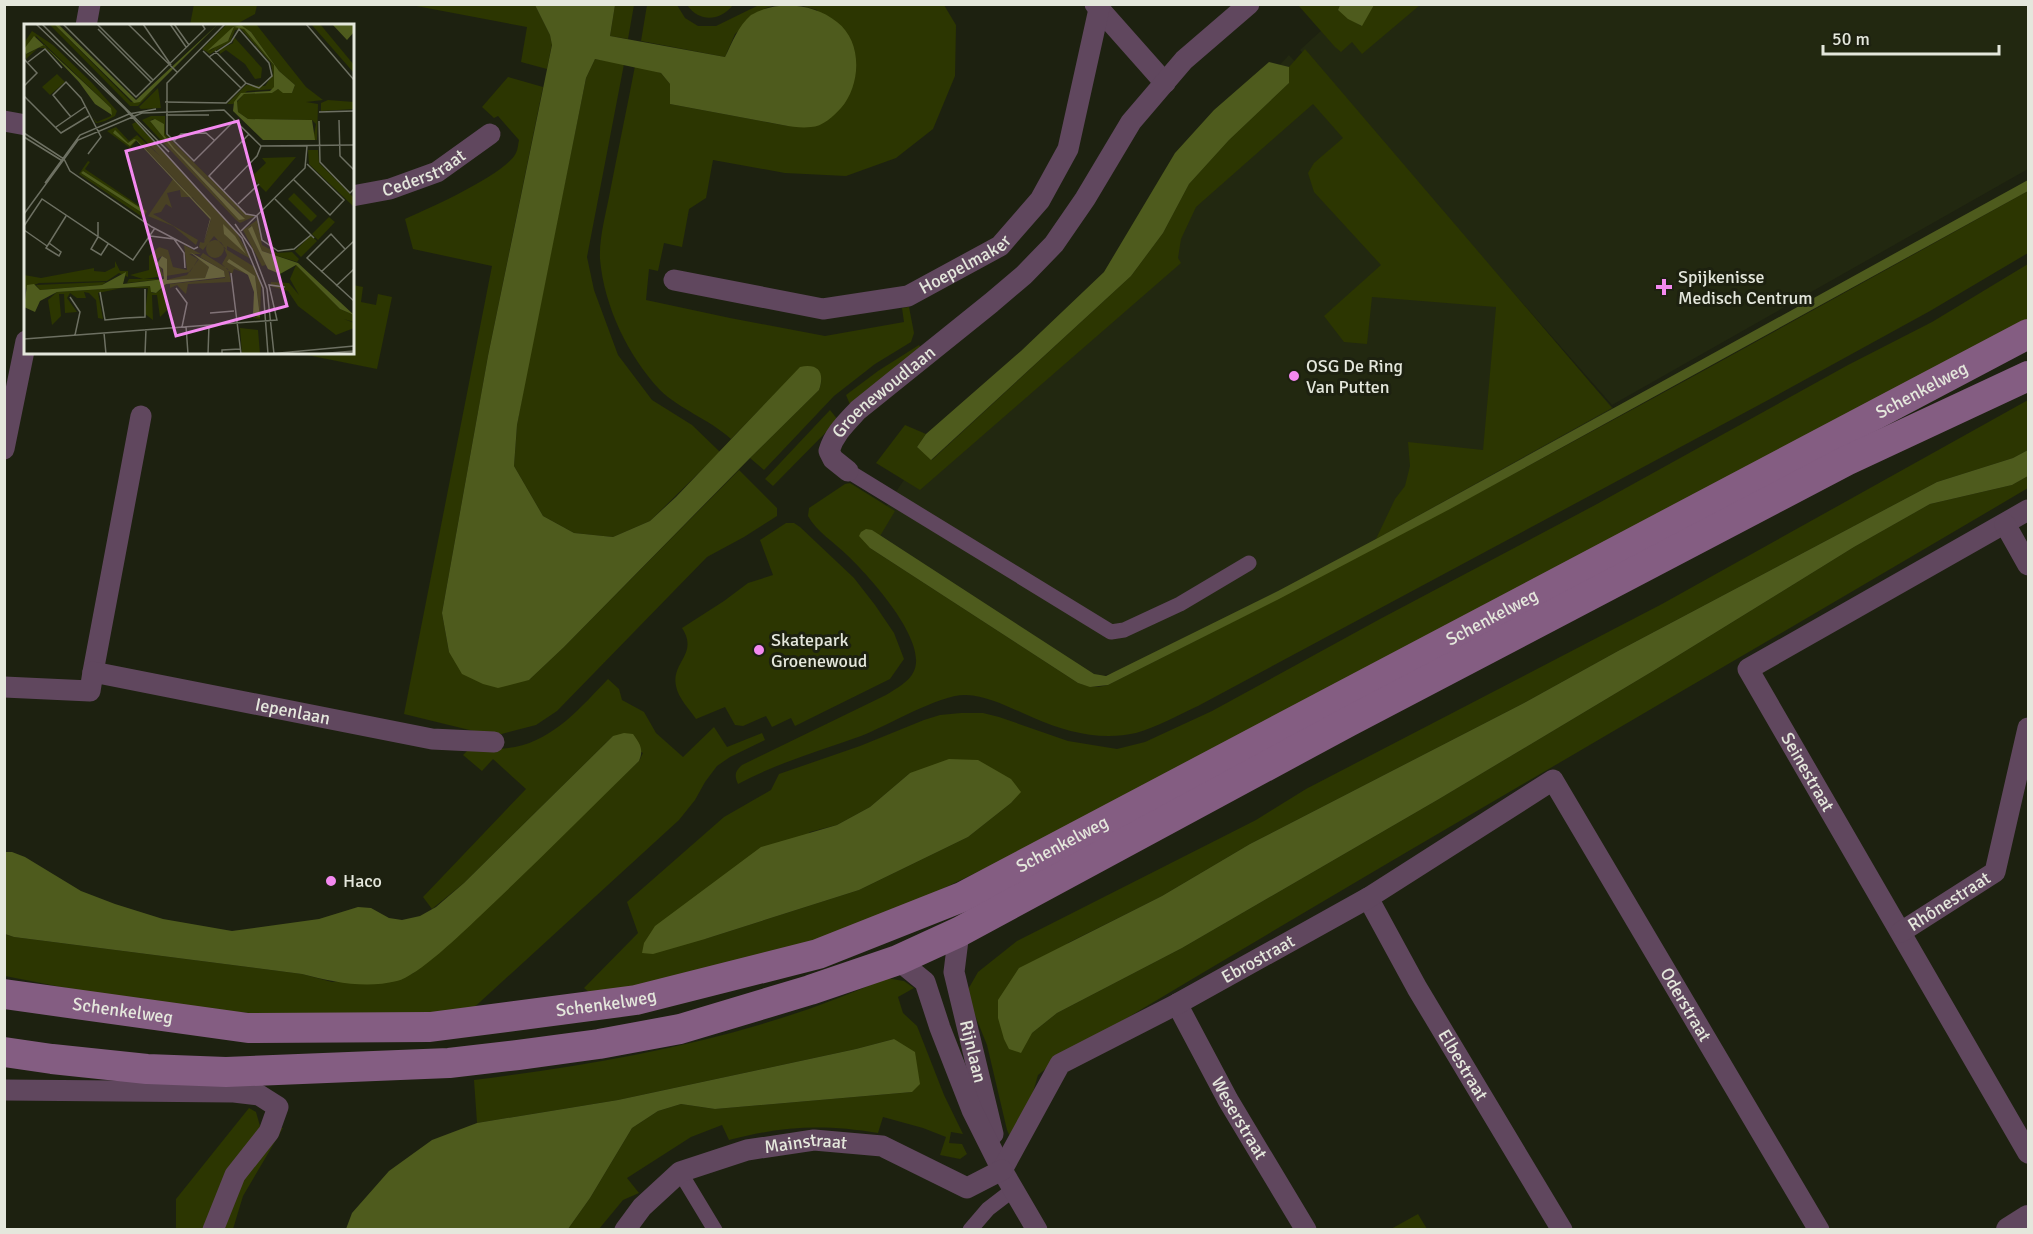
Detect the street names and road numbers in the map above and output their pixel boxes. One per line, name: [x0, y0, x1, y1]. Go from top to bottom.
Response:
street label: Cederstraat: [380, 144, 470, 201]
street label: Hoepelmaker: [915, 230, 1016, 299]
street label: Groenewoudlaan: [827, 341, 940, 442]
street label: Schenkelweg: [1872, 357, 1972, 424]
street label: Schenkelweg: [1442, 584, 1542, 651]
street label: Iepenlaan: [253, 693, 332, 730]
street label: Seinestraat: [1776, 728, 1839, 816]
street label: Schenkelweg: [1012, 811, 1112, 877]
street label: Rhônestraat: [1904, 867, 1995, 936]
street label: Ebrostraat: [1218, 930, 1299, 988]
street label: Oderstraat: [1655, 964, 1716, 1045]
street label: Schenkelweg: [554, 984, 659, 1021]
street label: Schenkelweg: [71, 993, 175, 1028]
street label: Rijnlaan: [955, 1018, 991, 1085]
street label: Elbestraat: [1433, 1025, 1493, 1104]
street label: Weserstraat: [1207, 1073, 1272, 1163]
street label: Mainstraat: [763, 1129, 848, 1158]

